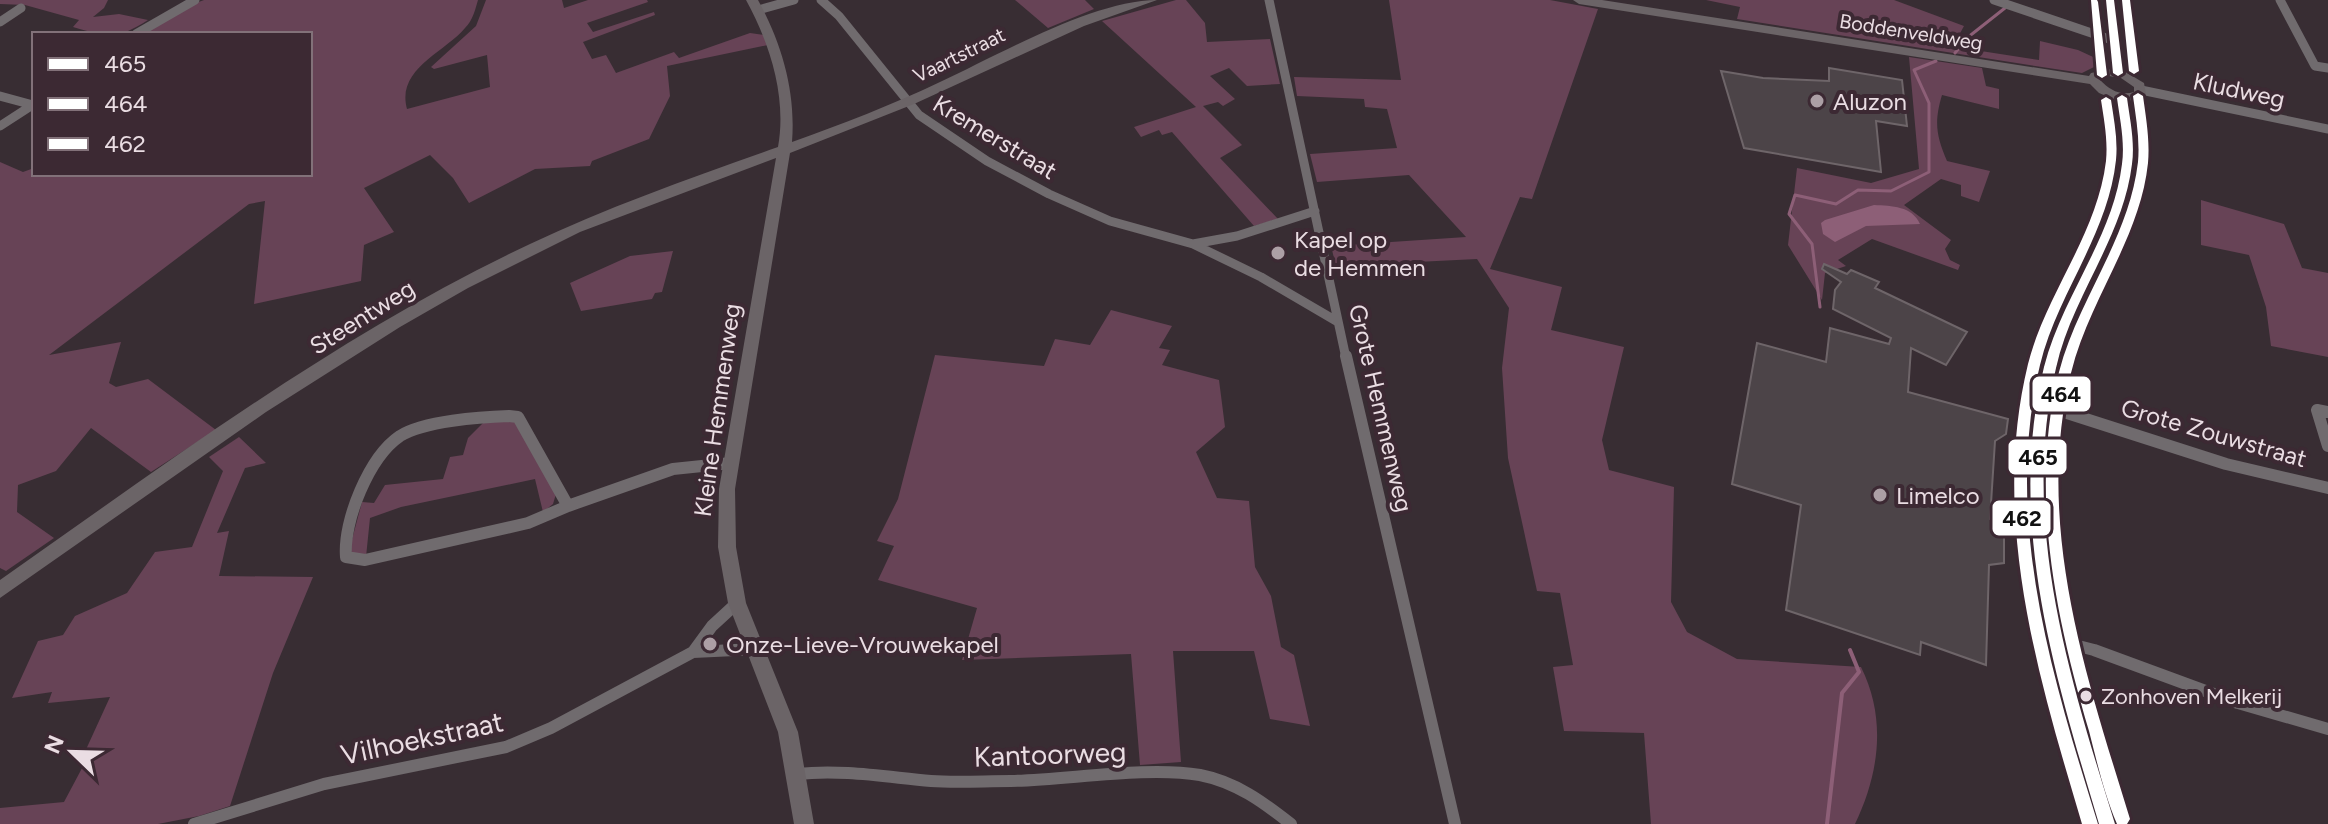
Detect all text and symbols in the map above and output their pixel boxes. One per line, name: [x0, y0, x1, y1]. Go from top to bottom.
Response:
street label: Boddenveldweg: [1838, 9, 1984, 55]
street label: Vaartstraat: [909, 22, 1009, 88]
legend: [32, 32, 312, 176]
text: 465: [104, 49, 146, 78]
street label: Kludweg: [2190, 66, 2288, 114]
place label: Aluzon: [1833, 87, 1907, 116]
text: 464: [104, 89, 147, 118]
street label: Kremerstraat: [928, 89, 1062, 185]
marker: Aluzon: [1808, 92, 1826, 110]
text: 462: [104, 129, 146, 158]
place label: Kapel op de Hemmen: [1294, 225, 1426, 282]
marker: Kapel op de Hemmen: [1269, 244, 1287, 262]
street label: Steentweg: [304, 273, 420, 361]
street label: Grote Hemmenweg: [1343, 301, 1419, 515]
street label: Kleine Hemmenweg: [688, 302, 746, 518]
line badge: 464: [2031, 375, 2092, 413]
text: 464: [2041, 381, 2081, 408]
street label: Grote Zouwstraat: [2118, 393, 2310, 473]
line badge: 465: [2007, 438, 2068, 476]
text: 465: [2018, 444, 2058, 471]
place label: Limelco: [1896, 481, 1980, 510]
marker: Limelco: [1871, 486, 1889, 504]
line badge: 462: [1991, 499, 2052, 537]
text: 462: [2002, 505, 2042, 532]
place label: Onze-Lieve-Vrouwekapel: [726, 630, 999, 659]
marker: Onze-Lieve-Vrouwekapel: [701, 635, 719, 653]
place label: Zonhoven Melkerij: [2101, 683, 2282, 710]
marker: Zonhoven Melkerij: [2078, 688, 2094, 704]
street label: Vilhoekstraat: [338, 704, 506, 772]
north arrow: [32, 712, 112, 792]
text: N: [38, 731, 70, 757]
street label: Kantoorweg: [973, 734, 1127, 774]

